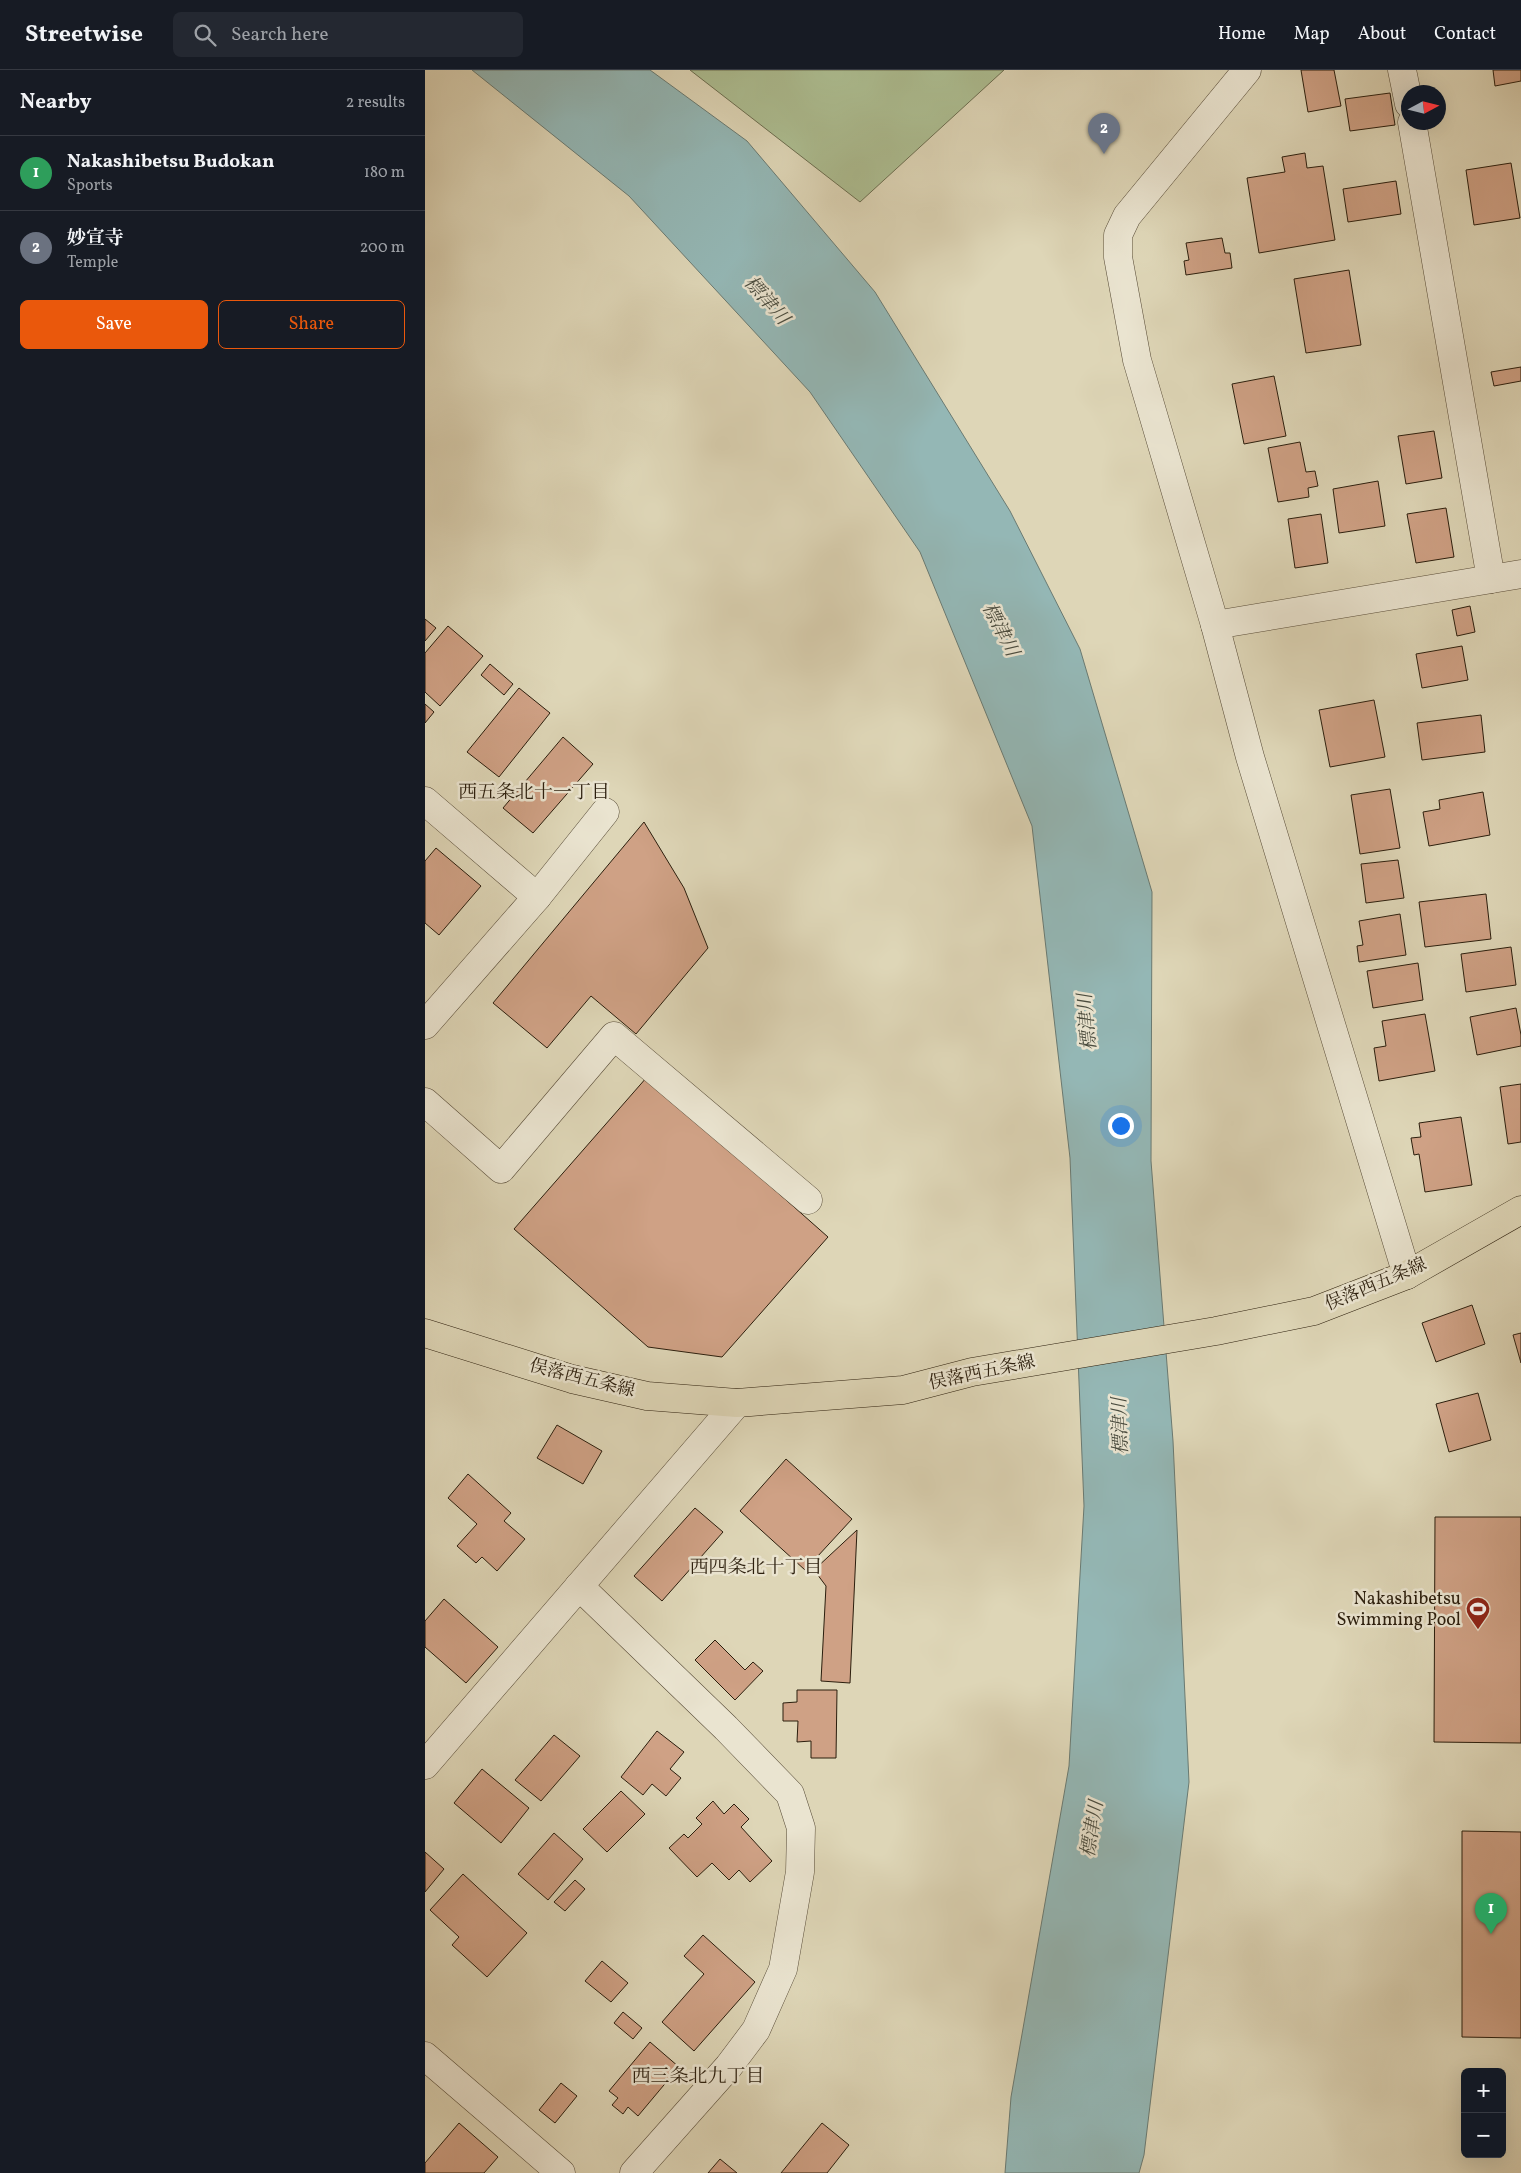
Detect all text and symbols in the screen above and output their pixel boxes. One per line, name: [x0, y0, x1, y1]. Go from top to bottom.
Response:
search box: [173, 12, 523, 57]
text: Streetwise: [25, 18, 143, 52]
icon: search: [191, 21, 219, 49]
text: Search here: [231, 22, 328, 48]
text: Home: [1218, 22, 1266, 47]
text: Map: [1294, 22, 1330, 47]
text: About: [1358, 22, 1406, 47]
text: Contact: [1434, 22, 1496, 47]
north arrow: [1401, 85, 1446, 130]
text: Nearby: [20, 88, 91, 117]
text: 2 results: [346, 92, 405, 114]
pin: 2: [1088, 113, 1120, 154]
text: Nakashibetsu Budokan: [67, 149, 274, 175]
text: 1: [33, 162, 39, 184]
text: 180 m: [364, 162, 405, 184]
text: Sports: [67, 175, 113, 197]
text: 妙宣寺: [67, 226, 124, 252]
text: 2: [32, 237, 40, 259]
text: 200 m: [360, 237, 405, 259]
text: Temple: [67, 252, 118, 274]
water label: 標津川: [737, 271, 796, 333]
button: Save: [20, 300, 208, 349]
button: Share: [218, 300, 405, 349]
water label: 標津川: [975, 599, 1025, 663]
district label: 西五条北十一丁目: [458, 780, 610, 806]
water label: 標津川: [1072, 990, 1103, 1052]
your location: [1108, 1113, 1134, 1139]
street label: 俣落西五条線: [1321, 1252, 1431, 1318]
street label: 俣落西五条線: [927, 1350, 1037, 1396]
street label: 俣落西五条線: [527, 1354, 637, 1404]
water label: 標津川: [1107, 1395, 1135, 1455]
district label: 西四条北十丁目: [689, 1555, 823, 1581]
place label: Nakashibetsu Swimming Pool: [1336, 1587, 1461, 1633]
sports icon: Nakashibetsu Swimming Pool: [1465, 1596, 1491, 1630]
water label: 標津川: [1076, 1797, 1111, 1859]
pin: 1: [1475, 1893, 1507, 1934]
district label: 西三条北九丁目: [631, 2064, 765, 2090]
map controls: [1461, 2068, 1506, 2158]
button: +: [1461, 2068, 1506, 2113]
button: −: [1461, 2113, 1506, 2158]

